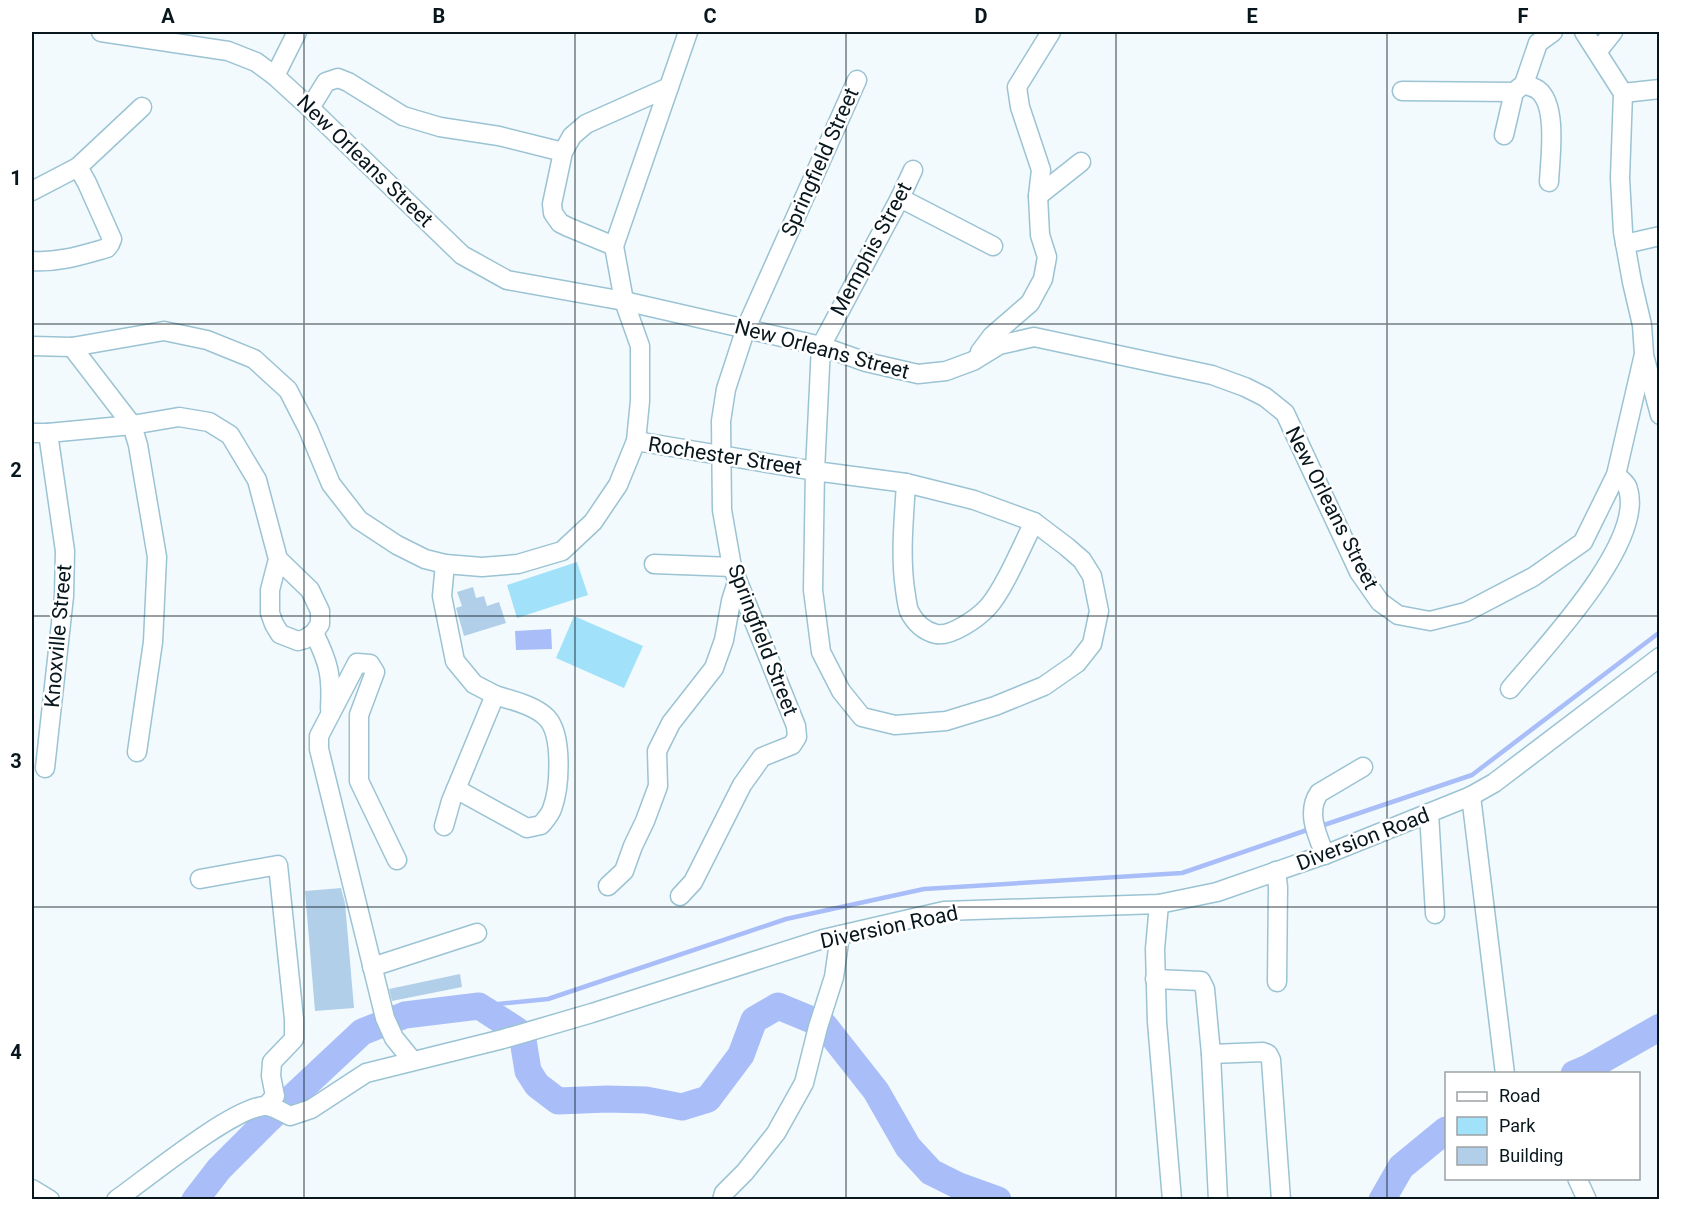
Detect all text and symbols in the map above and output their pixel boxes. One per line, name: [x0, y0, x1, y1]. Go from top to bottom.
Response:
text: A: [161, 4, 175, 28]
text: B: [433, 4, 445, 28]
text: C: [703, 4, 717, 28]
text: D: [975, 4, 988, 28]
text: E: [1246, 4, 1258, 28]
text: F: [1518, 4, 1529, 28]
street label: Springfield Street: [776, 84, 864, 240]
street label: New Orleans Street: [292, 90, 438, 232]
text: 1: [10, 166, 22, 190]
street label: Memphis Street: [826, 178, 916, 320]
street label: New Orleans Street: [732, 314, 912, 384]
street label: New Orleans Street: [1281, 423, 1383, 593]
street label: Rochester Street: [646, 432, 804, 480]
text: 2: [10, 458, 22, 482]
street label: Springfield Street: [723, 561, 803, 719]
street label: Knoxville Street: [40, 563, 76, 709]
text: 3: [10, 749, 22, 773]
street label: Diversion Road: [1293, 803, 1433, 875]
street label: Diversion Road: [818, 901, 960, 953]
text: 4: [10, 1040, 22, 1064]
legend: [1445, 1072, 1640, 1180]
text: Road: [1499, 1085, 1540, 1106]
text: Park: [1499, 1115, 1536, 1136]
text: Building: [1499, 1145, 1563, 1166]

